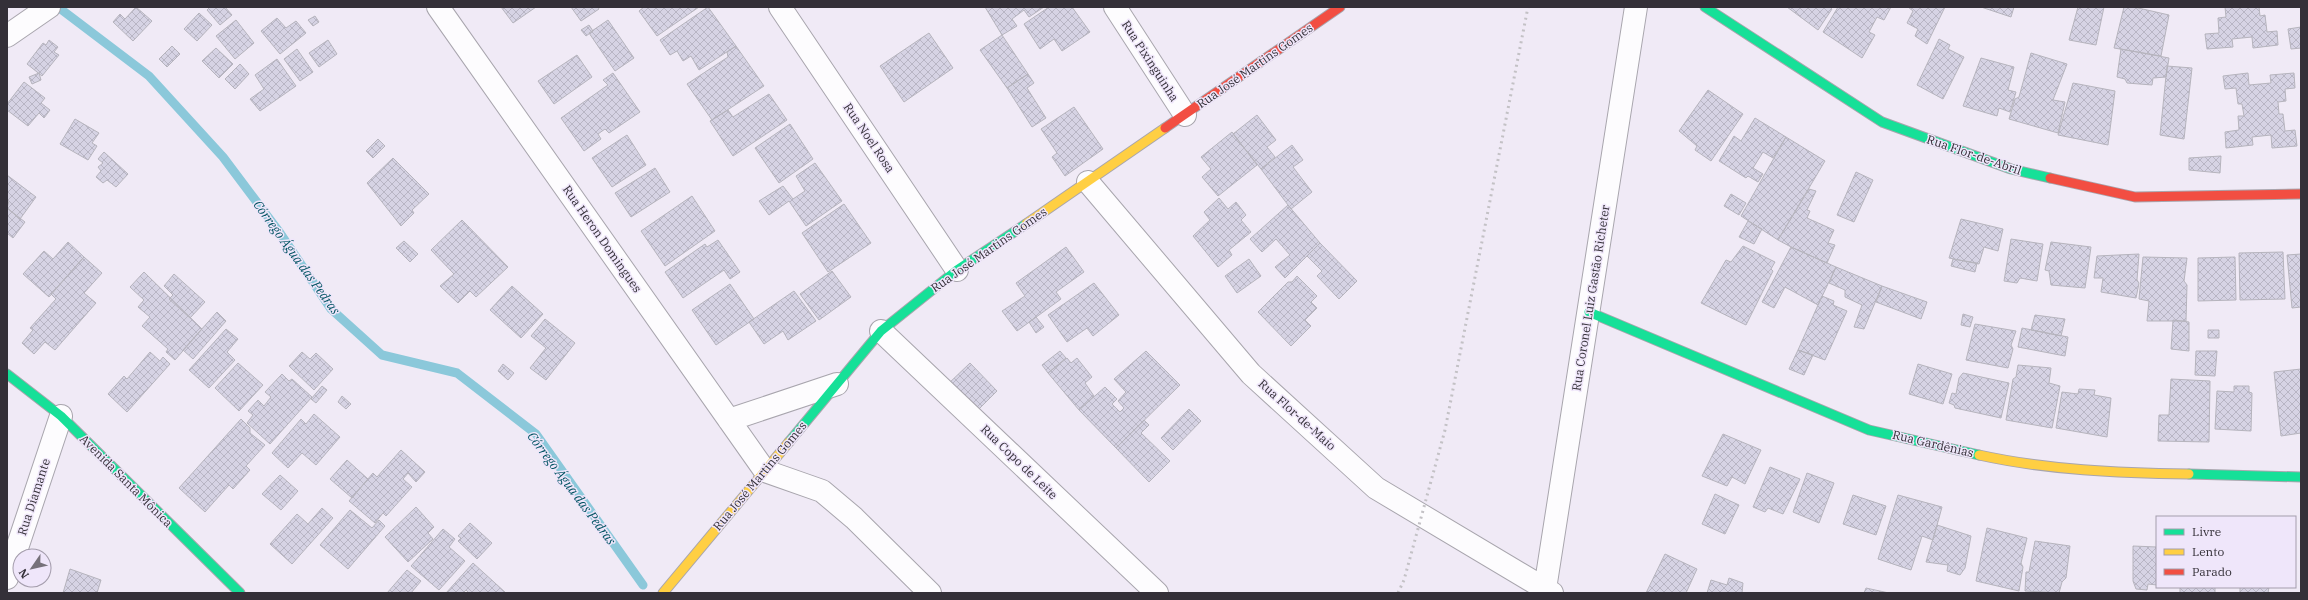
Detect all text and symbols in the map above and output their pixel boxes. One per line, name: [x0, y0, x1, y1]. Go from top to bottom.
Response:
street label: Rua Pixinguinha: [1119, 17, 1182, 104]
street label: Rua José Martins Gomes: [1194, 20, 1316, 111]
street label: Rua Noel Rosa: [841, 100, 898, 176]
street label: Rua Flor-de-Abril: [1925, 131, 2024, 178]
street label: Rua Heron Domingues: [560, 182, 645, 295]
water label: Córrego Água das Pedras: [249, 197, 344, 318]
street label: Rua Coronel Luiz Gastão Richeter: [1568, 203, 1613, 392]
street label: Rua José Martins Gomes: [928, 204, 1050, 295]
street label: Rua Flor-de-Maio: [1256, 376, 1339, 453]
street label: Rua José Martins Gomes: [710, 418, 810, 533]
street label: Rua Copo de Leite: [978, 421, 1061, 502]
street label: Rua Gardênias: [1891, 427, 1975, 460]
water label: Córrego Água das Pedras: [524, 428, 620, 548]
street label: Avenida Santa Mônica: [77, 431, 176, 530]
street label: Rua Diamante: [14, 457, 53, 537]
legend: [2156, 516, 2296, 588]
text: Livre: [2192, 524, 2221, 539]
text: Lento: [2192, 544, 2224, 559]
north arrow: [12, 548, 52, 588]
text: Parado: [2192, 564, 2232, 579]
text: N: [15, 566, 32, 581]

